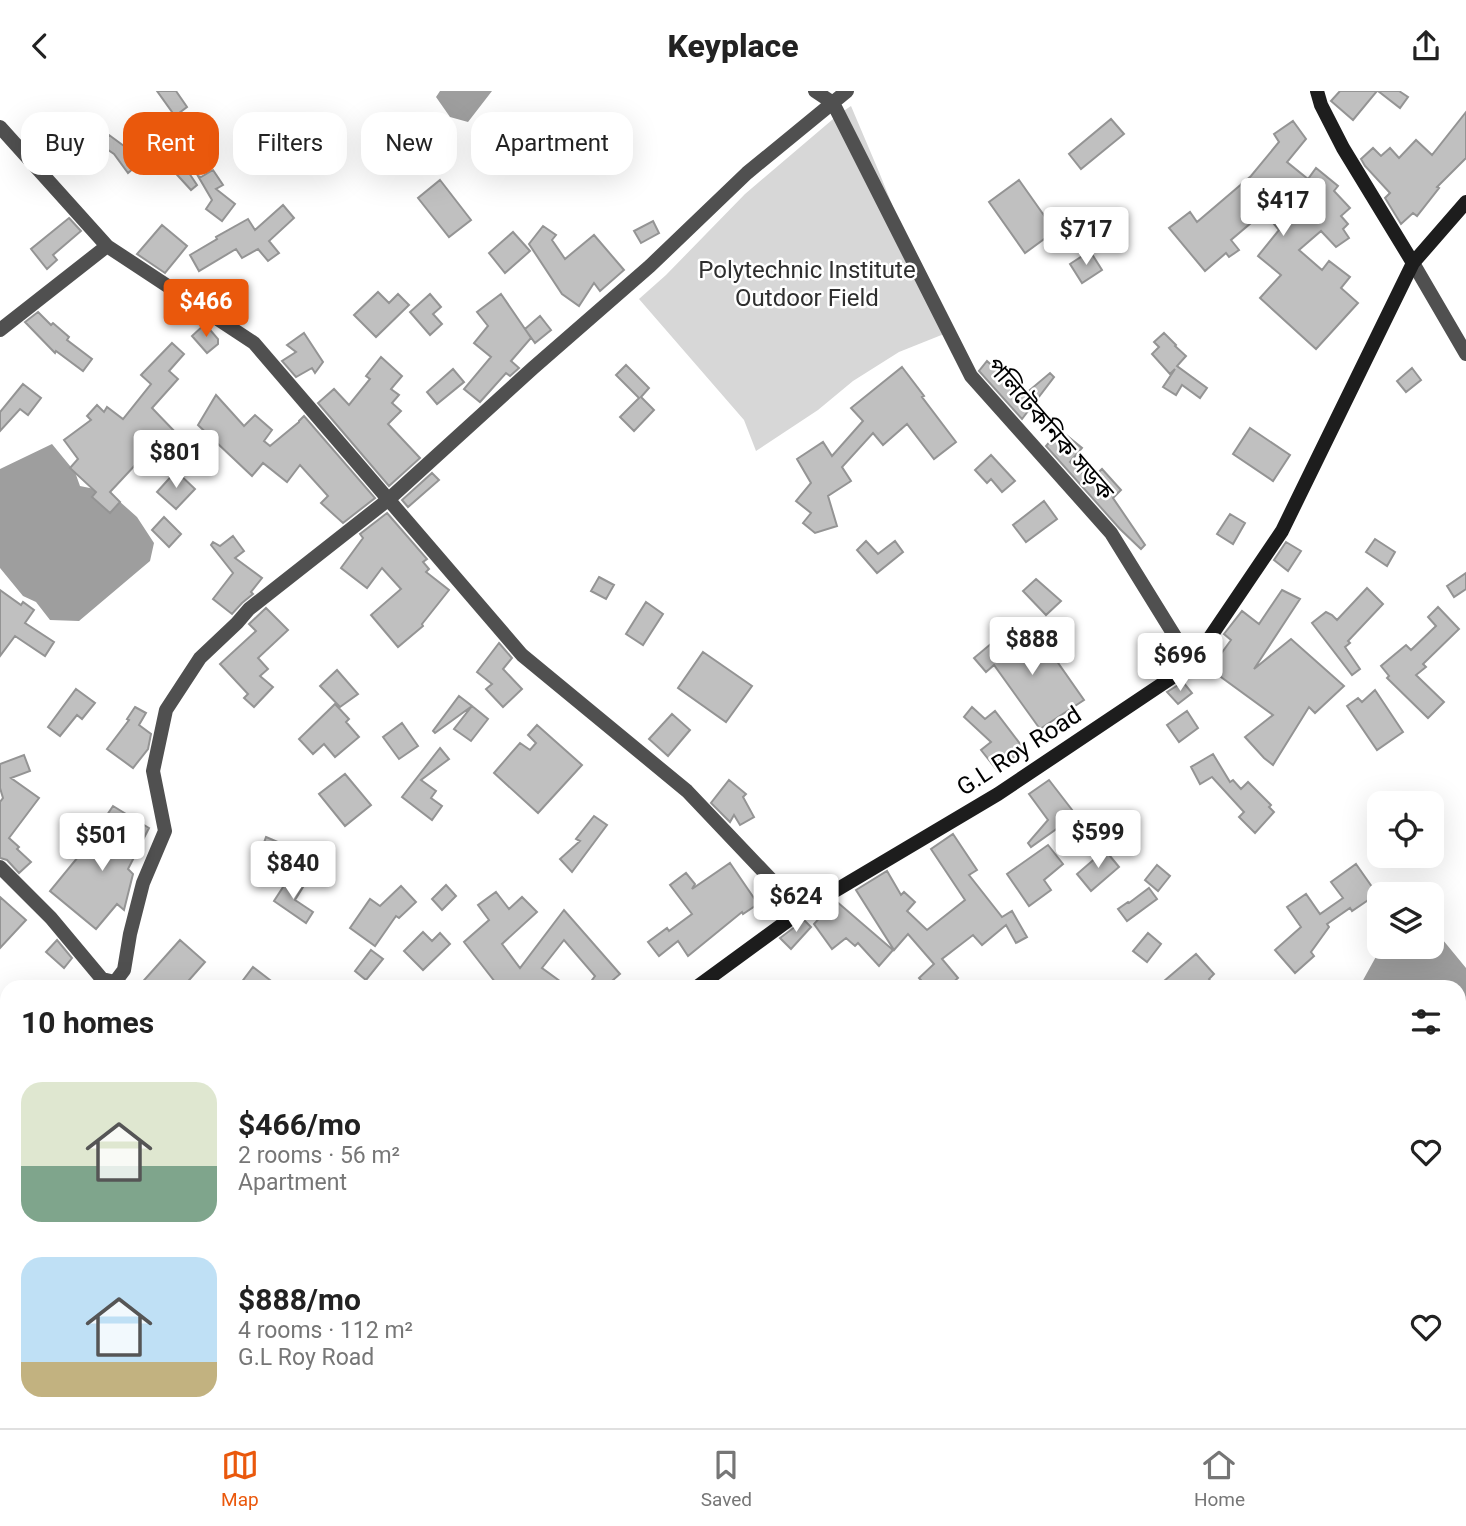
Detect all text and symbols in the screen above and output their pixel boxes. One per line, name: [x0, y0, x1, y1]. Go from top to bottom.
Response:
icon: back: [21, 27, 59, 65]
text: Keyplace: [667, 27, 799, 65]
icon: share: [1407, 27, 1445, 65]
chip: Buy: [21, 112, 109, 175]
chip: Rent: [123, 112, 219, 175]
chip: Filters: [233, 112, 347, 175]
chip: New: [361, 112, 457, 175]
chip: Apartment: [471, 112, 633, 175]
pin: $417: [1242, 179, 1324, 238]
text: $417: [1257, 187, 1309, 214]
pin: $717: [1045, 207, 1127, 267]
text: $717: [1060, 216, 1112, 243]
park label: Polytechnic Institute Outdoor Field: [698, 256, 916, 312]
pin: $466: [165, 279, 247, 339]
text: $466: [180, 288, 232, 315]
street label: পলিটেকনিক সড়ক: [980, 352, 1120, 507]
pin: $801: [135, 431, 217, 490]
text: $801: [150, 439, 202, 466]
pin: $888: [991, 617, 1073, 677]
text: $888: [1006, 626, 1058, 653]
pin: $696: [1139, 633, 1221, 693]
text: $696: [1154, 642, 1206, 669]
street label: G.L Roy Road: [952, 701, 1086, 801]
map controls: [1367, 791, 1444, 959]
button: locate: [1367, 791, 1444, 868]
pin: $599: [1057, 811, 1139, 870]
pin: $501: [61, 813, 143, 873]
text: $599: [1072, 819, 1124, 846]
text: $501: [76, 822, 128, 849]
pin: $840: [252, 841, 334, 901]
text: $840: [267, 850, 319, 877]
pin: $624: [755, 875, 837, 934]
button: layers: [1367, 882, 1444, 959]
text: $624: [770, 883, 822, 910]
icon: filters: [1407, 1003, 1445, 1041]
text: 10 homes: [21, 1005, 154, 1040]
text: $466/mo: [238, 1107, 361, 1142]
icon: home: [77, 1110, 161, 1194]
icon: heart: [1407, 1133, 1445, 1171]
text: 2 rooms · 56 m²: [238, 1142, 400, 1169]
text: Apartment: [238, 1169, 347, 1196]
text: $888/mo: [238, 1282, 361, 1317]
icon: home: [77, 1285, 161, 1369]
icon: heart: [1407, 1308, 1445, 1346]
text: 4 rooms · 112 m²: [238, 1317, 413, 1344]
text: G.L Roy Road: [238, 1344, 374, 1371]
tab: Map: [221, 1446, 259, 1511]
tab: Saved: [701, 1446, 752, 1511]
tab: Home: [1194, 1446, 1245, 1511]

